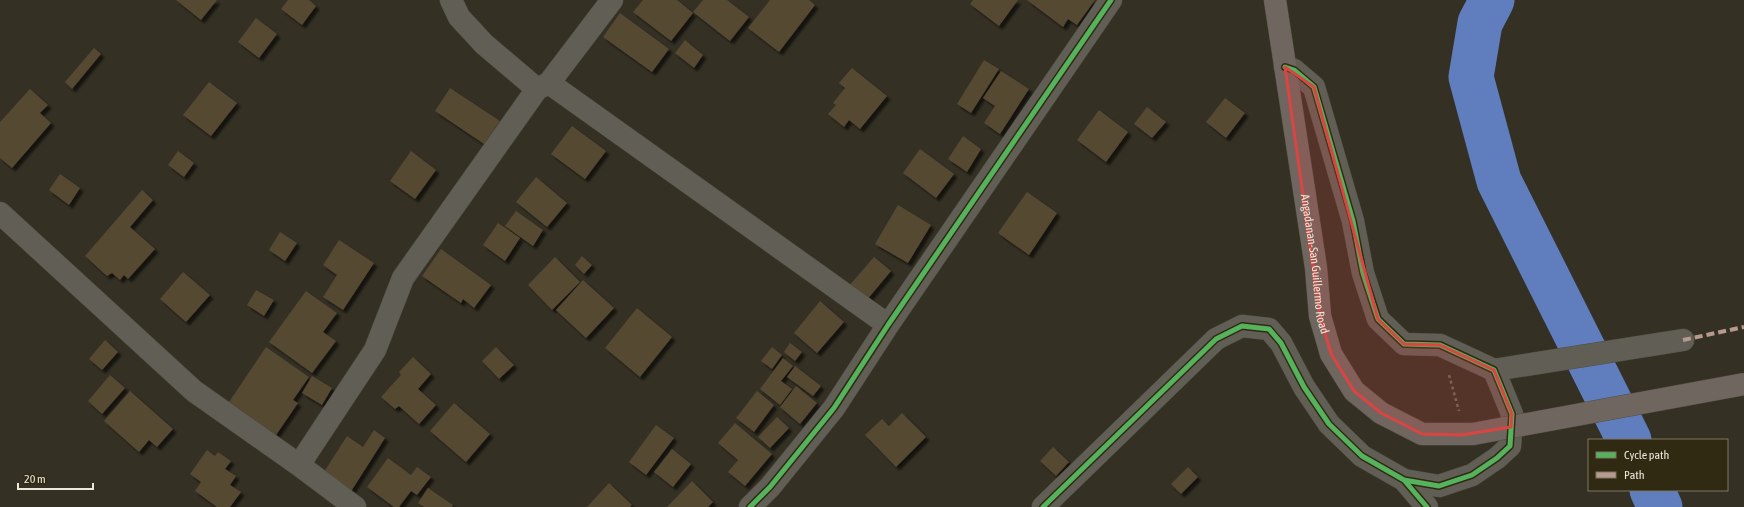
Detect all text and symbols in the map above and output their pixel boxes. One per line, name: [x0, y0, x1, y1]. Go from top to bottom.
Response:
street label: Angadanan-San Guillermo Road: [1298, 193, 1332, 335]
legend: [1588, 439, 1728, 491]
text: Cycle path: [1624, 448, 1669, 462]
scale bar: [18, 465, 93, 491]
text: Path: [1624, 468, 1645, 482]
text: 20 m: [24, 472, 46, 486]

